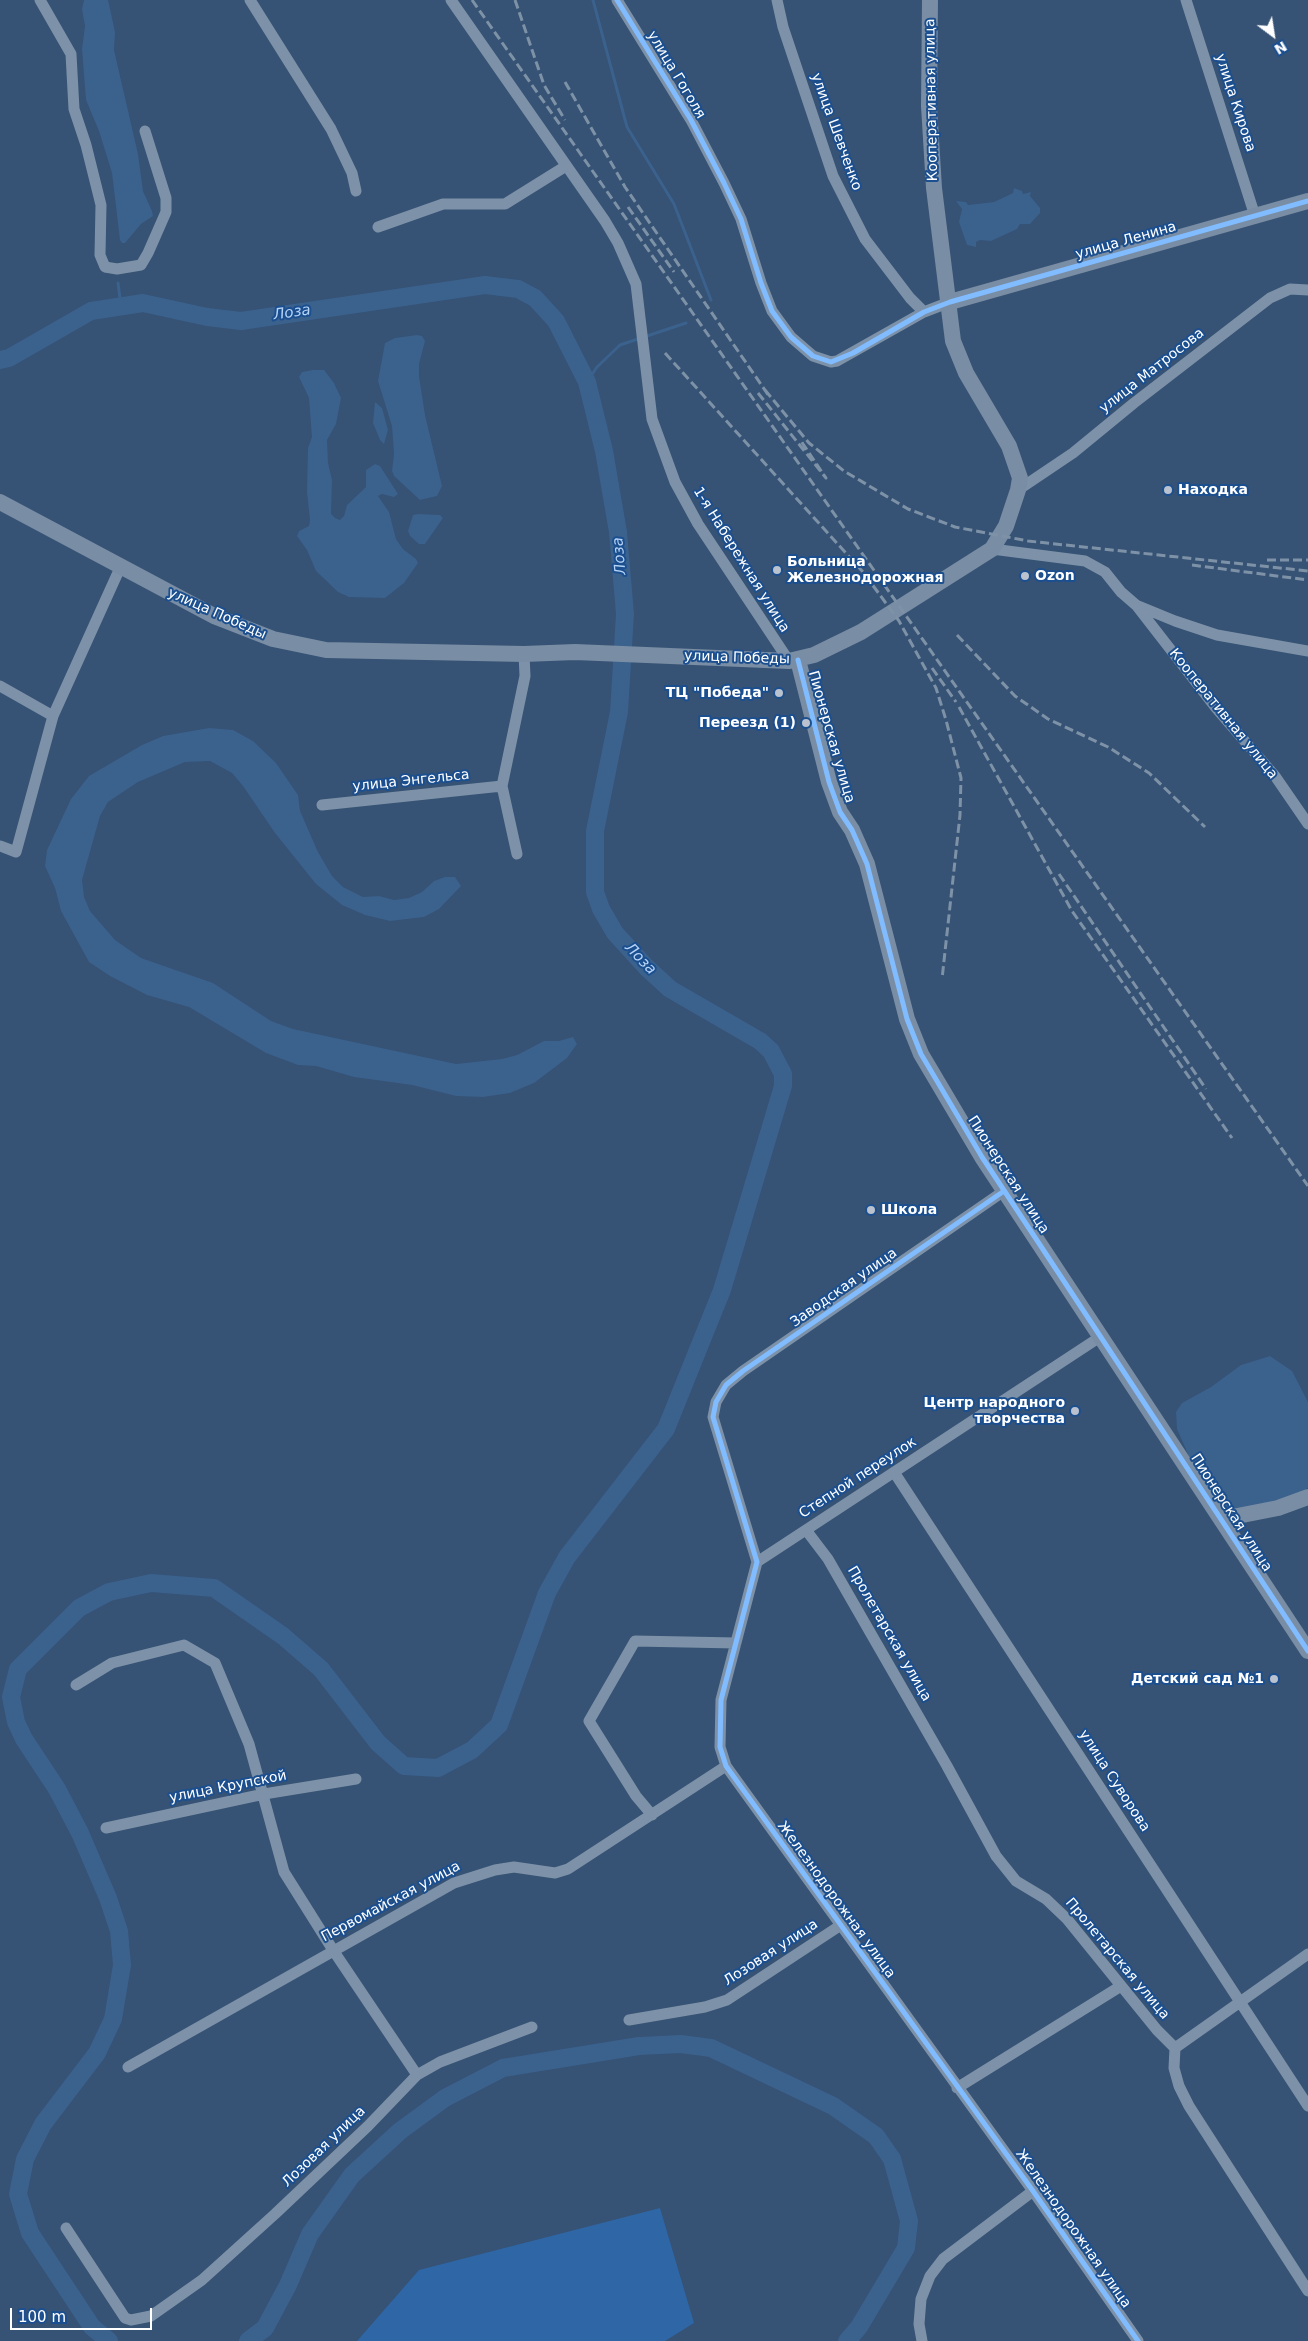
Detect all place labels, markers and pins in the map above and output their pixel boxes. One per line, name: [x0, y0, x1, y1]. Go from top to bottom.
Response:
place label: Находка: [1178, 482, 1248, 498]
marker: Находка: [1162, 484, 1174, 496]
place label: Больница Железнодорожная: [787, 554, 943, 586]
marker: Больница Железнодорожная: [771, 564, 783, 576]
place label: Ozon: [1035, 568, 1075, 584]
marker: Ozon: [1019, 570, 1031, 582]
place label: ТЦ "Победа": [666, 685, 769, 701]
marker: ТЦ "Победа": [773, 687, 785, 699]
place label: Переезд (1): [699, 715, 796, 731]
marker: Переезд (1): [800, 717, 812, 729]
place label: Школа: [881, 1202, 937, 1218]
marker: Школа: [865, 1204, 877, 1216]
place label: Центр народного творчества: [924, 1395, 1065, 1428]
marker: Центр народного творчества: [1069, 1405, 1081, 1417]
place label: Детский сад №1: [1131, 1671, 1264, 1687]
marker: Детский сад №1: [1268, 1673, 1280, 1685]

